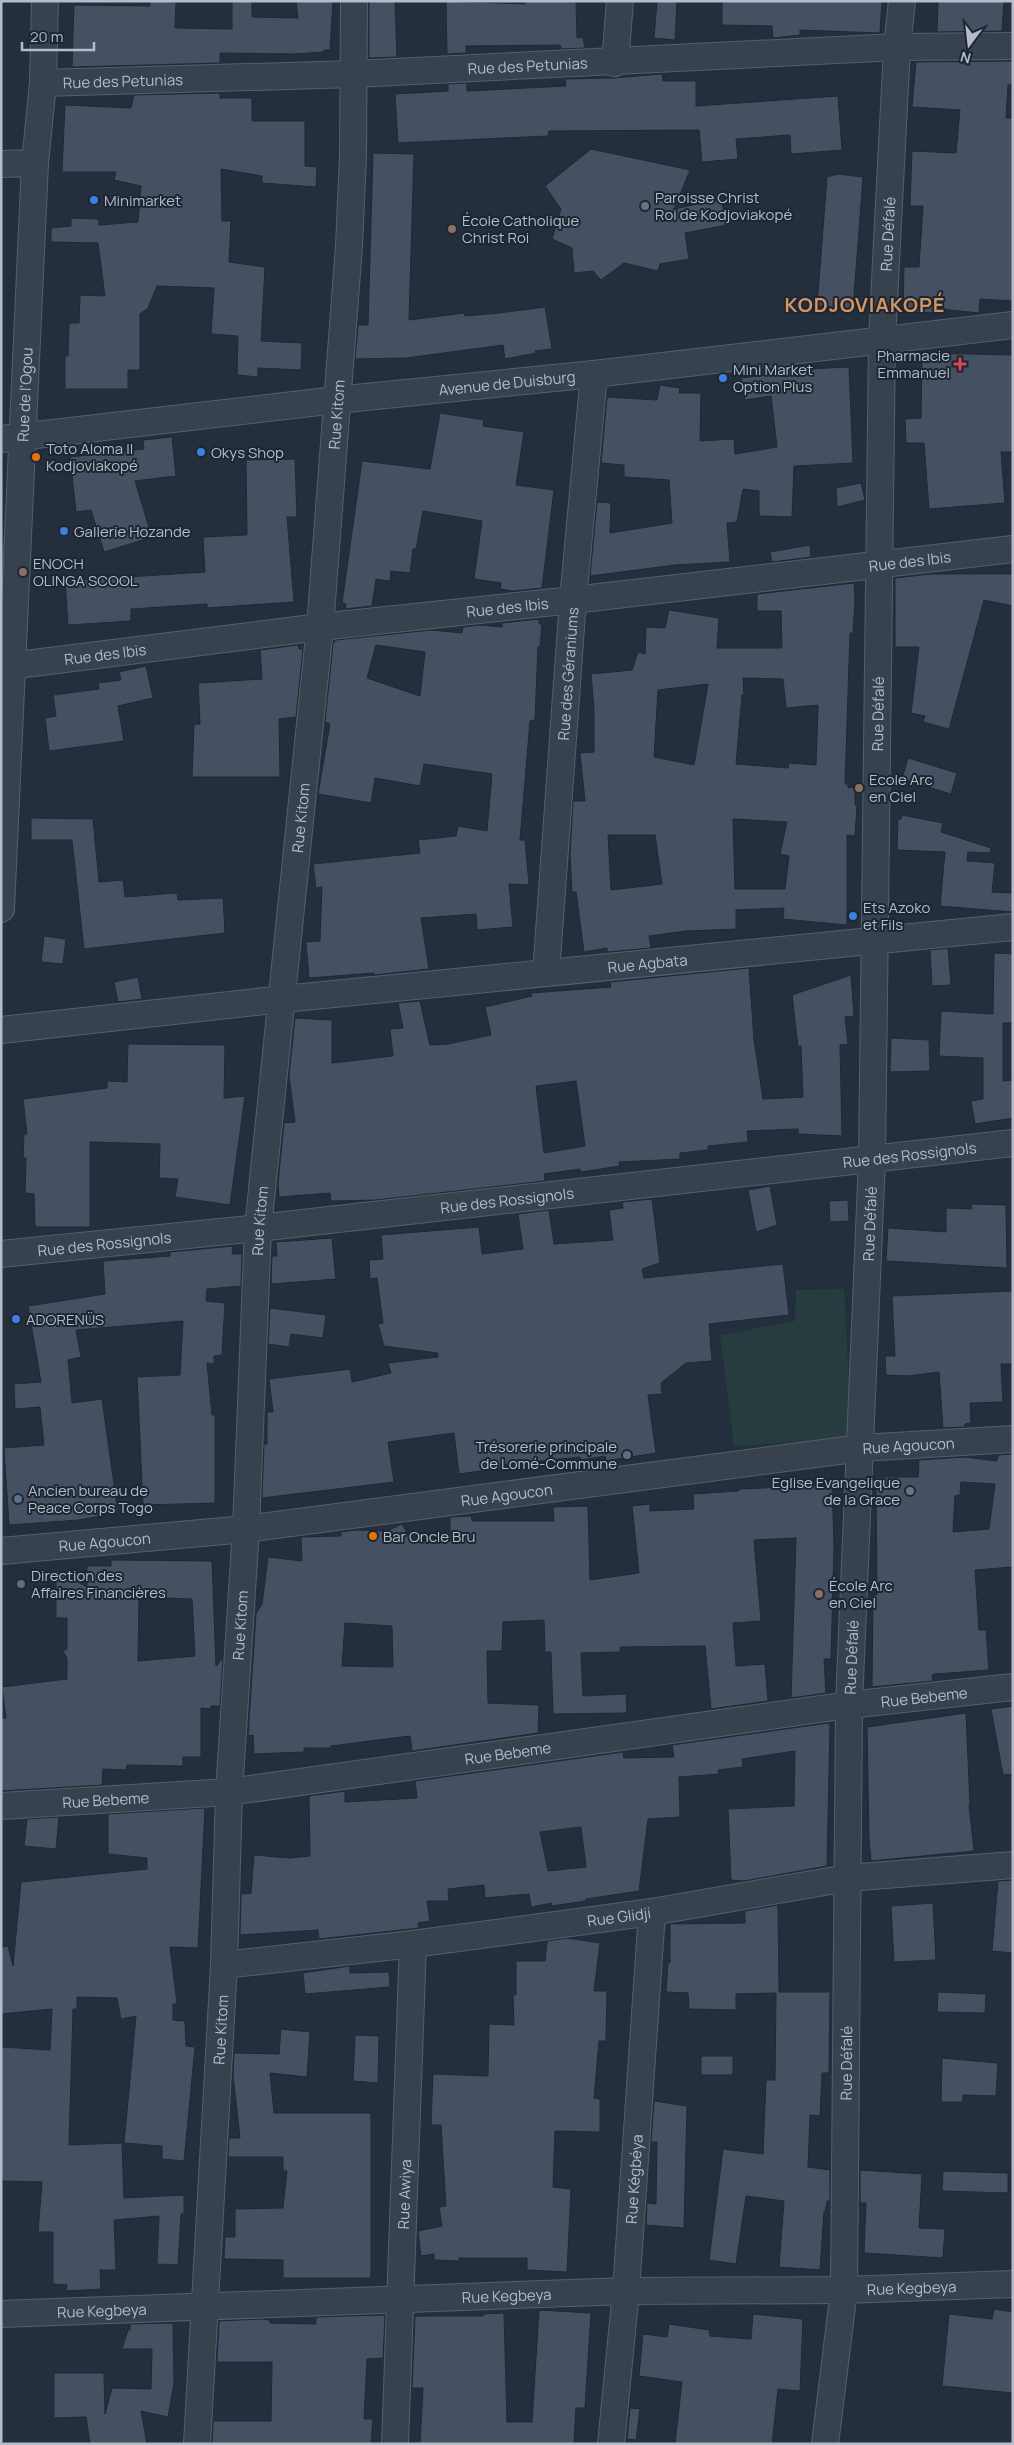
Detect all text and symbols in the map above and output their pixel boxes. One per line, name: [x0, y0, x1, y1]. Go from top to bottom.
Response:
scale bar: [22, 20, 95, 52]
north arrow: [944, 20, 994, 70]
text: 20 m: [30, 26, 63, 47]
text: N: [958, 48, 973, 69]
street label: Rue des Petunias: [467, 52, 588, 79]
street label: Rue des Petunias: [63, 68, 183, 93]
place label: Paroisse Christ Roi de Kodjoviakopé: [655, 187, 792, 225]
place label: Minimarket: [104, 190, 181, 211]
marker: Minimarket: [88, 194, 100, 206]
street label: Rue Défalé: [875, 196, 900, 272]
marker: Paroisse Christ Roi de Kodjoviakopé: [639, 200, 651, 212]
place label: École Catholique Christ Roi: [462, 210, 579, 248]
marker: École Catholique Christ Roi: [446, 223, 458, 235]
district label: KODJOVIAKOPÉ: [784, 291, 946, 318]
place label: Pharmacie Emmanuel: [877, 345, 950, 383]
street label: Rue de l'Ogou: [12, 347, 37, 442]
marker: Pharmacie Emmanuel: [954, 358, 966, 370]
place label: Mini Market Option Plus: [733, 359, 813, 397]
street label: Avenue de Duisburg: [438, 365, 576, 400]
marker: Mini Market Option Plus: [717, 372, 729, 384]
street label: Rue Kitom: [323, 379, 349, 450]
place label: Toto Aloma II Kodjoviakopé: [46, 438, 138, 476]
place label: Okys Shop: [211, 442, 284, 463]
marker: Okys Shop: [195, 446, 207, 458]
marker: Toto Aloma II Kodjoviakopé: [30, 451, 42, 463]
place label: Gallerie Hozande: [74, 521, 191, 542]
marker: Gallerie Hozande: [58, 525, 70, 537]
street label: Rue des Ibis: [868, 546, 952, 576]
place label: ENOCH OLINGA SCOOL: [33, 553, 138, 591]
marker: ENOCH OLINGA SCOOL: [17, 566, 29, 578]
street label: Rue des Ibis: [465, 592, 550, 622]
street label: Rue des Géraniums: [552, 606, 583, 741]
street label: Rue des Ibis: [63, 638, 148, 669]
street label: Rue Défalé: [866, 676, 888, 751]
place label: Ecole Arc en Ciel: [869, 769, 933, 807]
street label: Rue Kitom: [286, 782, 314, 854]
marker: Ecole Arc en Ciel: [853, 782, 865, 794]
place label: Ets Azoko et Fils: [863, 897, 930, 935]
marker: Ets Azoko et Fils: [847, 910, 859, 922]
street label: Rue Agbata: [607, 949, 688, 977]
street label: Rue des Rossignols: [842, 1137, 978, 1173]
street label: Rue des Rossignols: [439, 1182, 575, 1218]
street label: Rue Kitom: [246, 1185, 273, 1256]
street label: Rue Défalé: [857, 1186, 881, 1261]
street label: Rue des Rossignols: [37, 1226, 172, 1261]
place label: ADORENÜS: [26, 1309, 104, 1330]
marker: ADORENÜS: [10, 1313, 22, 1325]
street label: Rue Agoucon: [862, 1432, 955, 1458]
place label: Trésorerie principale de Lomé-Commune: [475, 1436, 617, 1474]
marker: Trésorerie principale de Lomé-Commune: [621, 1449, 633, 1461]
place label: Eglise Evangelique de la Grace: [772, 1472, 900, 1510]
street label: Rue Agoucon: [460, 1478, 554, 1511]
place label: Ancien bureau de Peace Corps Togo: [28, 1480, 153, 1518]
marker: Eglise Evangelique de la Grace: [904, 1485, 916, 1497]
marker: Ancien bureau de Peace Corps Togo: [12, 1493, 24, 1505]
place label: Bar Oncle Bru: [383, 1526, 476, 1547]
street label: Rue Agoucon: [58, 1527, 152, 1556]
marker: Bar Oncle Bru: [367, 1530, 379, 1542]
place label: Direction des Affaires Financières: [31, 1565, 166, 1603]
place label: École Arc en Ciel: [829, 1575, 893, 1613]
marker: Direction des Affaires Financières: [15, 1578, 27, 1590]
marker: École Arc en Ciel: [813, 1588, 825, 1600]
street label: Rue Kitom: [227, 1590, 253, 1661]
street label: Rue Défalé: [839, 1619, 863, 1695]
street label: Rue Bebeme: [880, 1682, 969, 1712]
street label: Rue Bebeme: [463, 1736, 553, 1769]
street label: Rue Bebeme: [62, 1786, 150, 1813]
street label: Rue Glidji: [586, 1902, 652, 1931]
street label: Rue Kitom: [208, 1994, 233, 2065]
street label: Rue Défalé: [835, 2025, 857, 2101]
street label: Rue Kégbéya: [620, 2133, 647, 2225]
street label: Rue Awiya: [392, 2159, 416, 2230]
street label: Rue Kegbeya: [866, 2276, 957, 2300]
street label: Rue Kegbeya: [461, 2283, 552, 2308]
street label: Rue Kegbeya: [57, 2298, 147, 2322]

